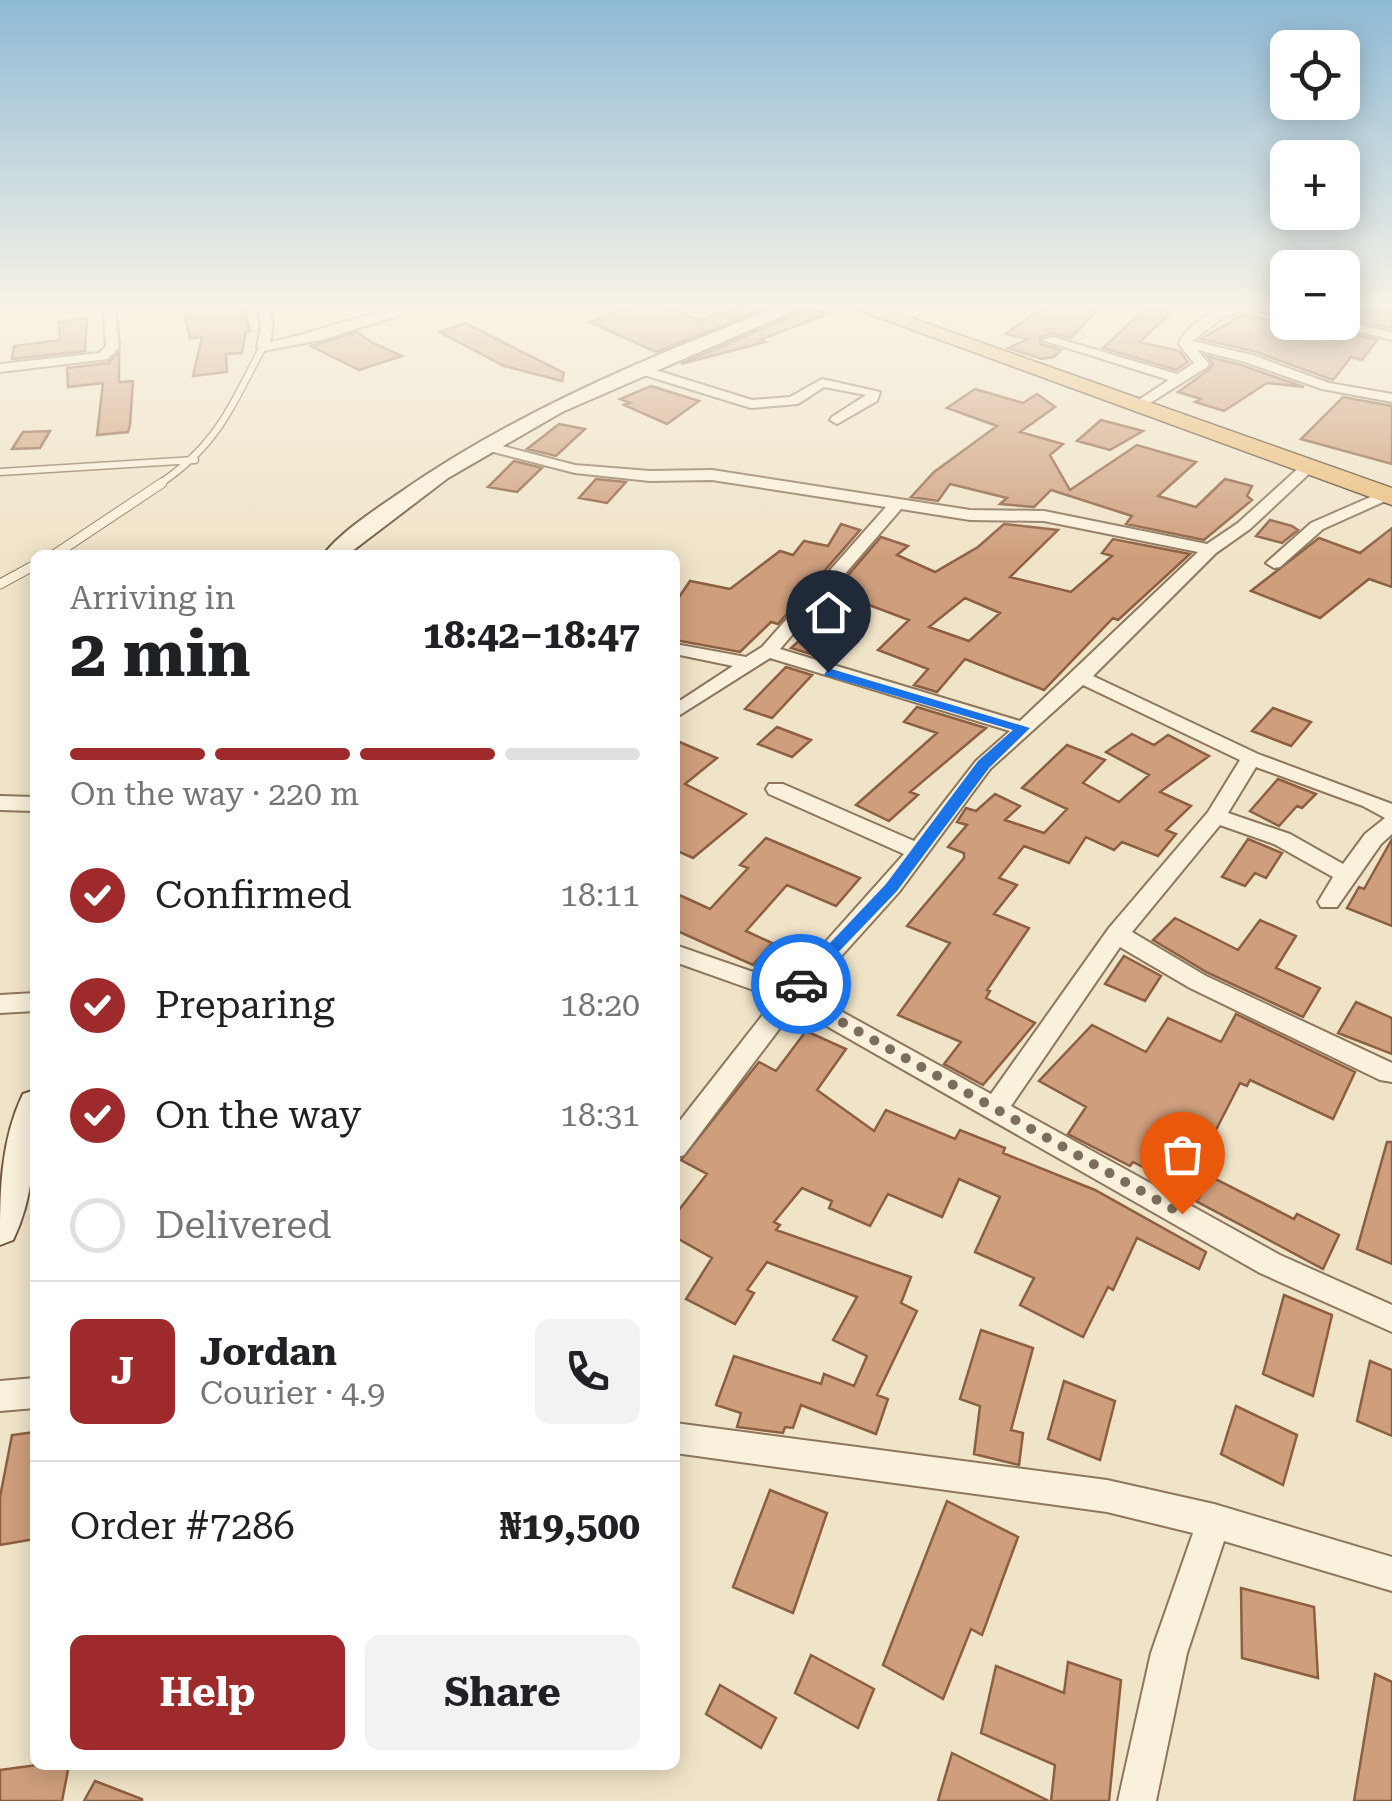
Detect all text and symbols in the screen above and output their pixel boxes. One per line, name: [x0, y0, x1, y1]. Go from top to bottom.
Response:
map controls: [1270, 30, 1360, 340]
button: locate: [1270, 30, 1360, 120]
button: +: [1270, 140, 1360, 230]
button: −: [1270, 250, 1360, 340]
pin: [786, 570, 871, 673]
text: Arriving in: [70, 579, 235, 617]
icon: home: [801, 585, 856, 640]
text: 18:42–18:47: [423, 613, 640, 657]
text: 2 min: [70, 616, 251, 692]
text: On the way · 220 m: [70, 775, 359, 813]
icon: check: [70, 868, 125, 923]
text: Confirmed: [155, 873, 352, 917]
text: 18:11: [560, 876, 640, 914]
courier: [751, 934, 851, 1034]
icon: car: [774, 957, 829, 1012]
icon: check: [70, 978, 125, 1033]
text: Preparing: [155, 983, 335, 1027]
text: 18:20: [560, 986, 640, 1024]
icon: check: [70, 1088, 125, 1143]
text: On the way: [155, 1093, 361, 1137]
text: 18:31: [560, 1096, 640, 1134]
pin: [1140, 1112, 1225, 1215]
icon: bag: [1155, 1127, 1210, 1182]
text: Delivered: [155, 1203, 332, 1247]
button: phone: [535, 1319, 640, 1424]
text: Jordan: [200, 1330, 337, 1374]
text: J: [111, 1349, 134, 1393]
text: Courier · 4.9: [200, 1374, 385, 1412]
text: Order #7286: [70, 1504, 295, 1548]
text: ₦19,500: [500, 1504, 640, 1548]
button: Help: [70, 1635, 345, 1750]
button: Share: [365, 1635, 640, 1750]

